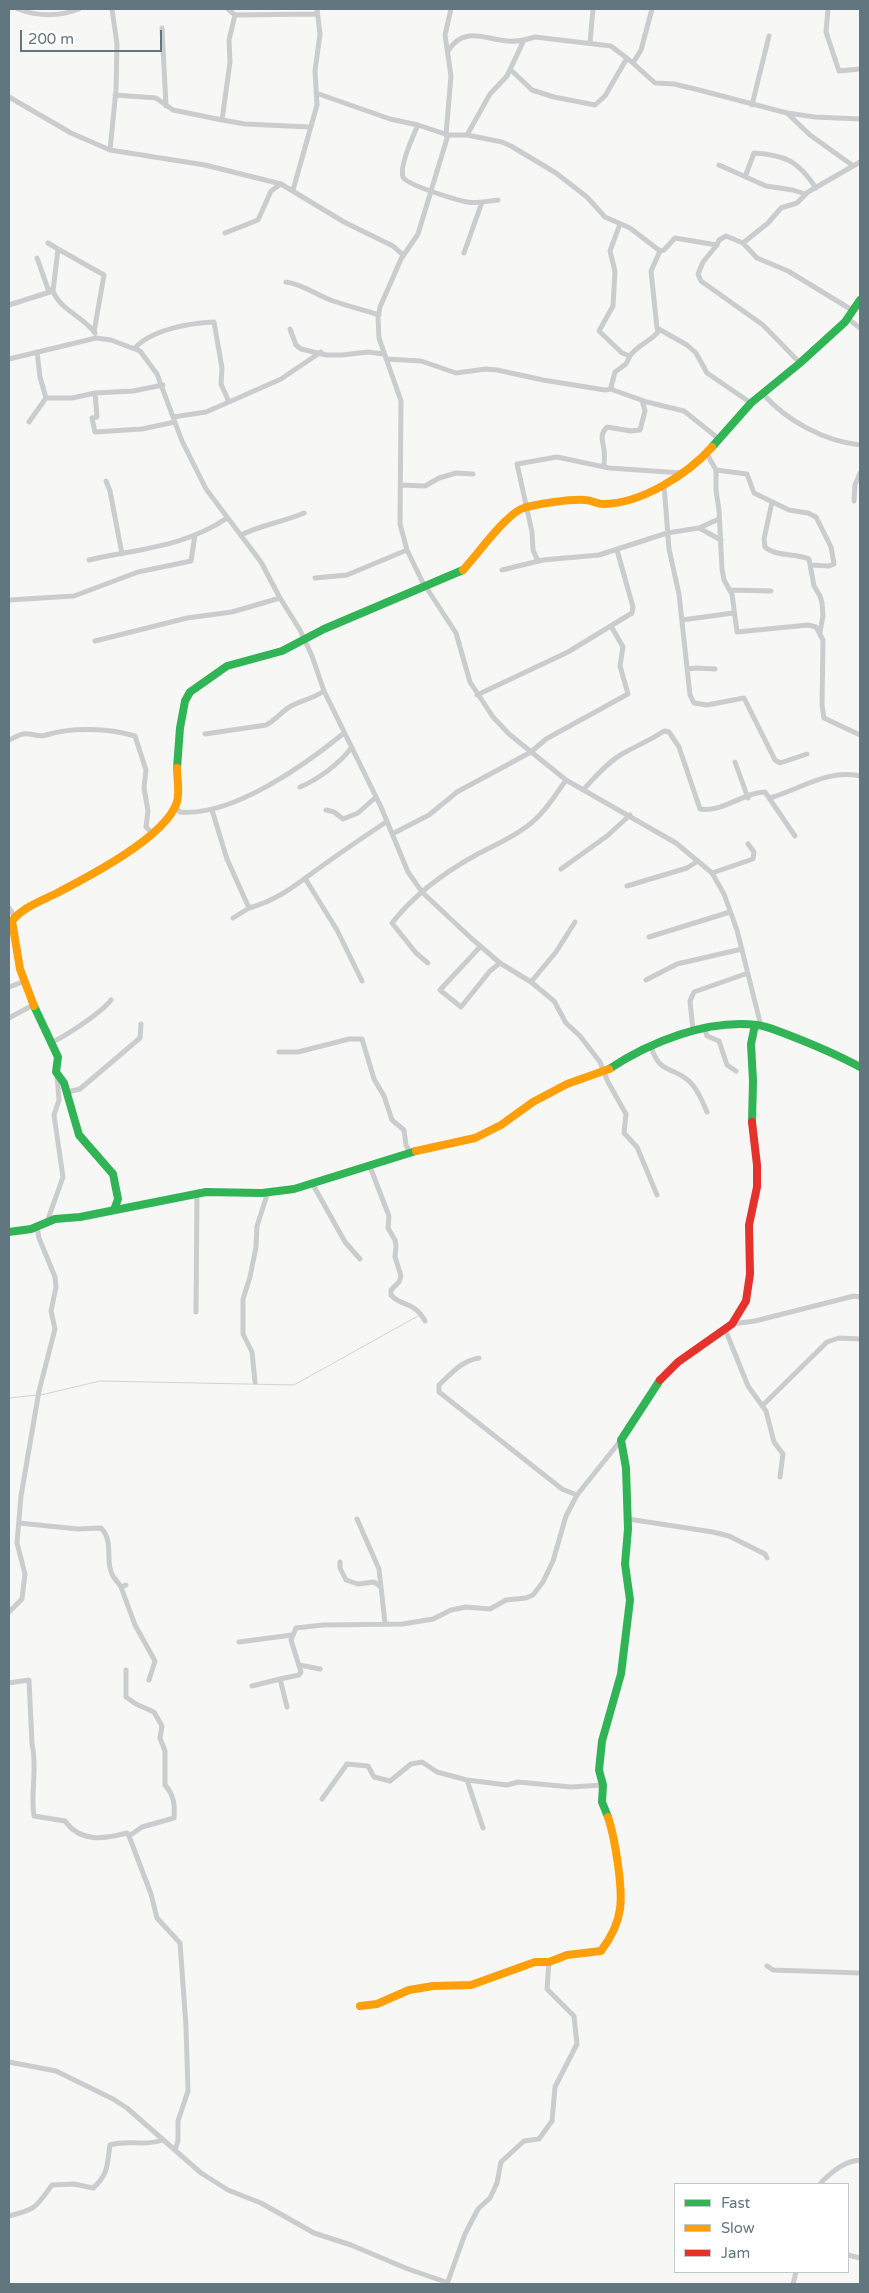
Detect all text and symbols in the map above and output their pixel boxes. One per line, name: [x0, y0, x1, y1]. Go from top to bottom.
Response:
scale bar: [22, 20, 165, 52]
text: 200 m: [28, 30, 74, 48]
legend: [674, 2183, 849, 2273]
text: Fast: [721, 2194, 750, 2212]
text: Slow: [721, 2219, 755, 2237]
text: Jam: [721, 2244, 750, 2262]

